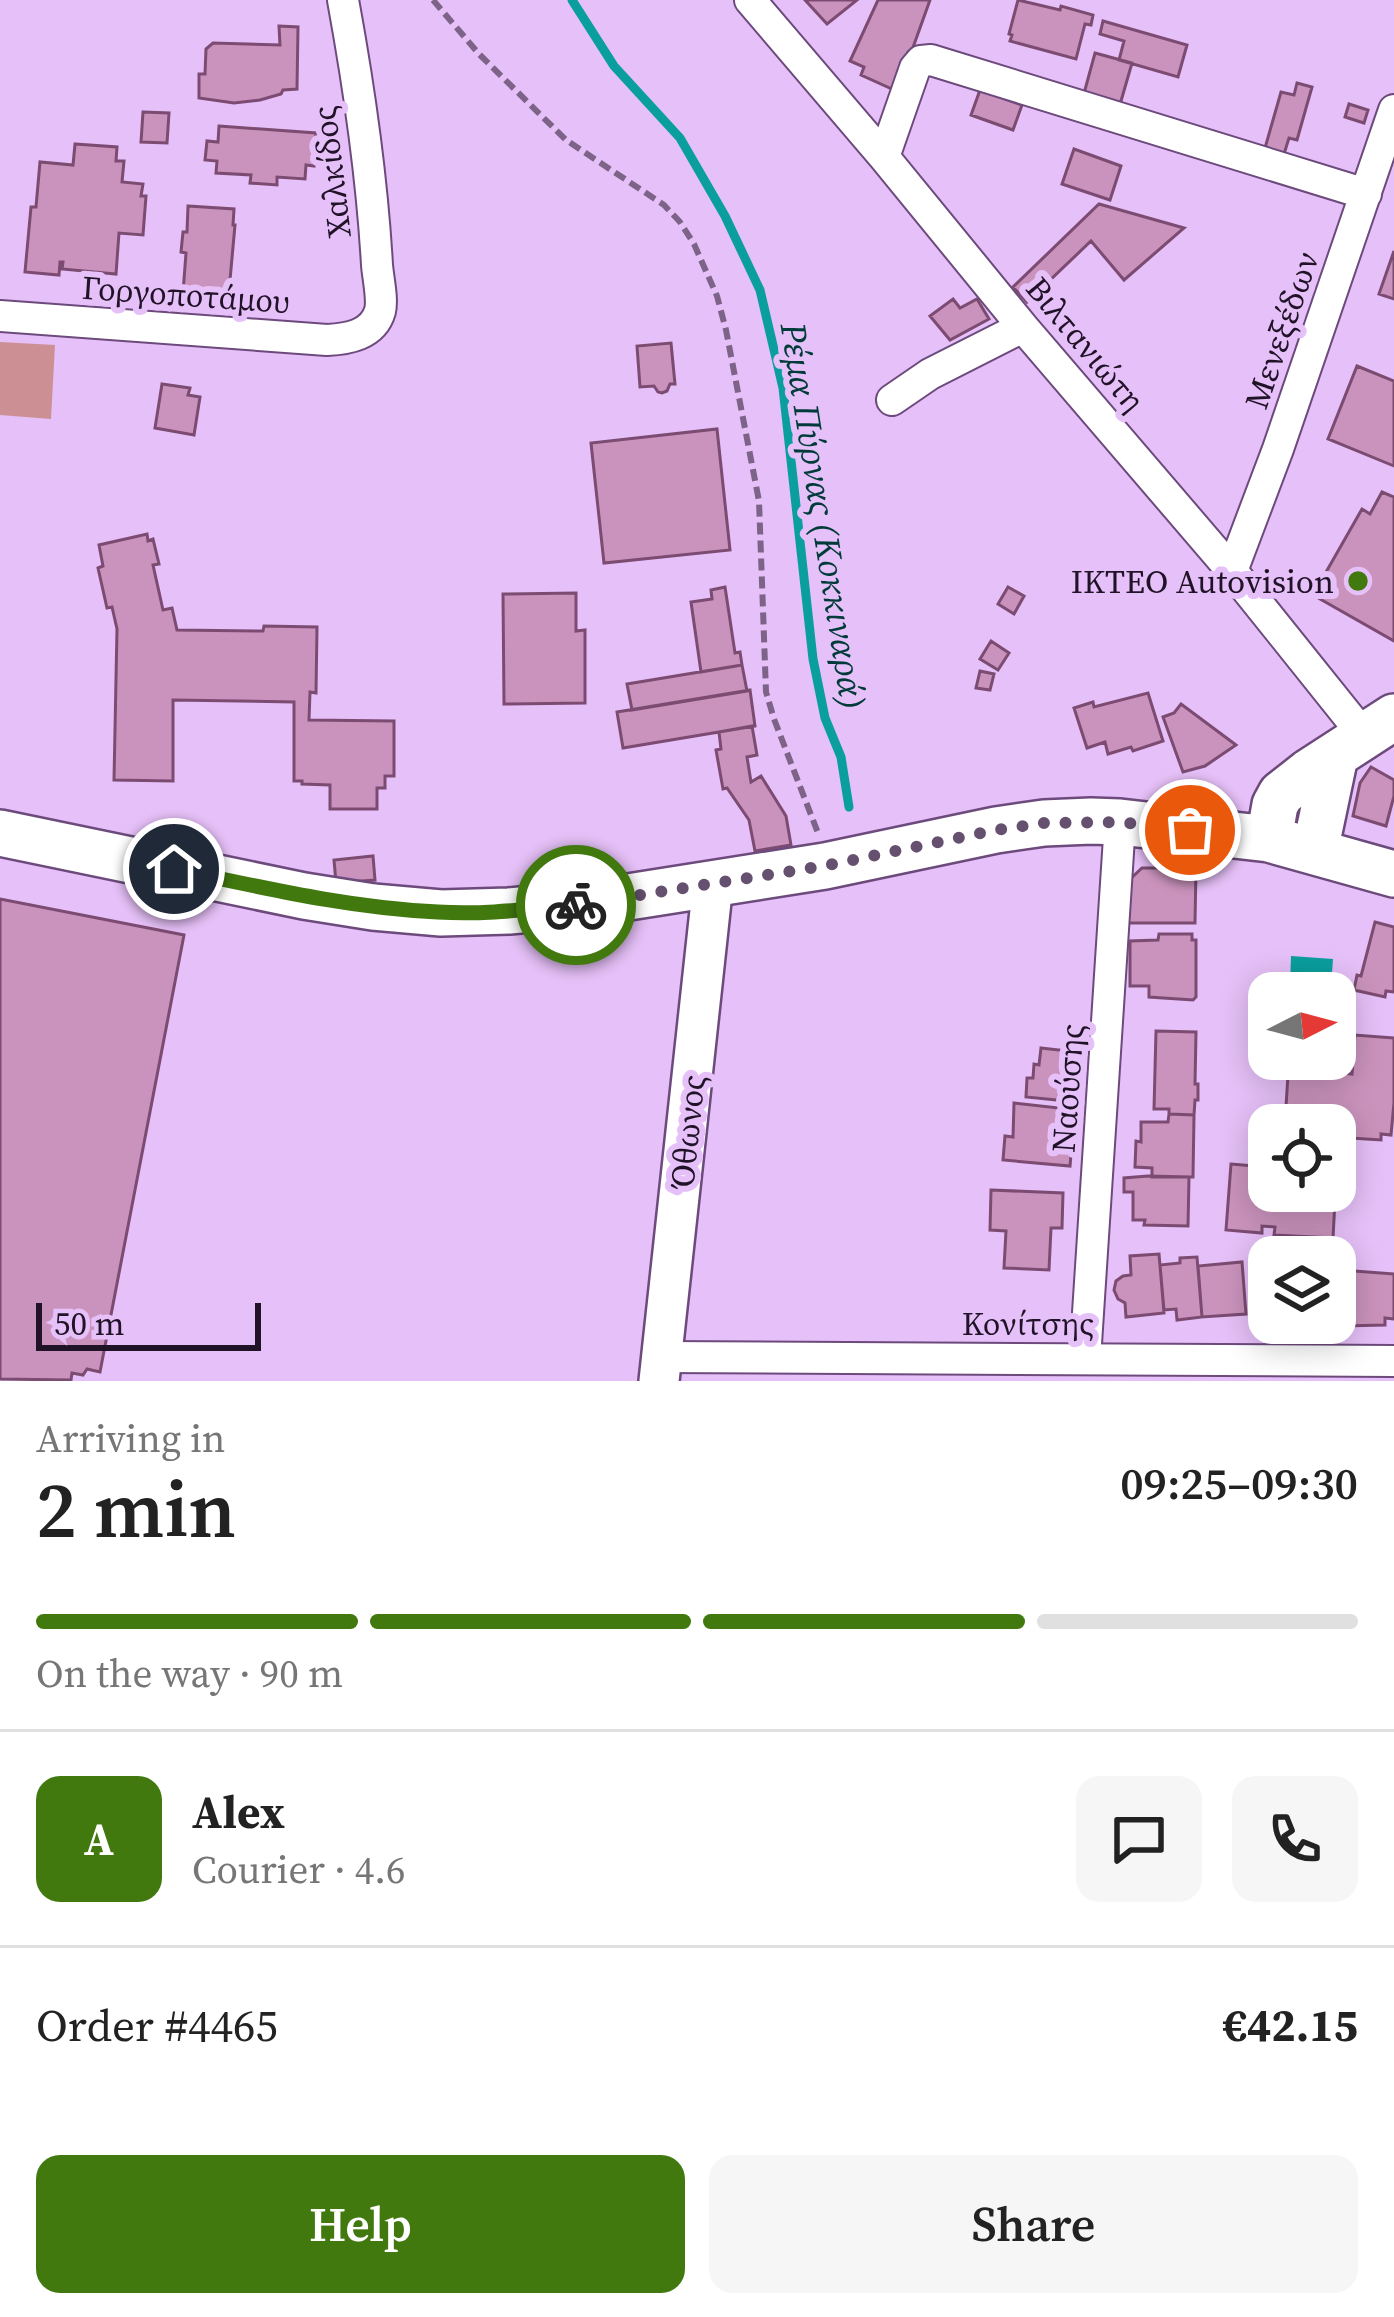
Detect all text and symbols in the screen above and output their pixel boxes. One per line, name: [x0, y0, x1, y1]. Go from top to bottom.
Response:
street label: Χαλκίδος: [301, 103, 362, 241]
street label: Μενεξέδων: [1234, 246, 1329, 415]
street label: Γοργοποτάμου: [80, 265, 291, 324]
street label: Βιλτανιώτη: [1016, 267, 1156, 422]
water label: Ρέμα Πύρνας (Κοκκιναρά): [769, 318, 878, 713]
place label: ΙΚΤΕΟ Autovision: [1071, 559, 1334, 604]
marker: ΙΚΤΕΟ Autovision: [1345, 568, 1371, 594]
pin: [1139, 779, 1241, 881]
icon: bag: [1157, 797, 1223, 863]
pin: [123, 818, 225, 920]
icon: home: [141, 836, 207, 902]
courier: [516, 845, 636, 965]
icon: bike: [543, 872, 609, 938]
north arrow: [1248, 972, 1356, 1080]
map controls: [1248, 972, 1356, 1344]
street label: Ναούσης: [1041, 1022, 1094, 1154]
street label: Όθωνος: [659, 1072, 716, 1193]
button: locate: [1248, 1104, 1356, 1212]
button: layers: [1248, 1236, 1356, 1344]
scale bar: [36, 1297, 261, 1350]
text: 50 m: [54, 1301, 124, 1346]
street label: Κονίτσης: [962, 1301, 1094, 1346]
text: Arriving in: [36, 1412, 225, 1465]
text: 09:25–09:30: [1120, 1452, 1358, 1514]
text: 2 min: [36, 1456, 236, 1563]
text: On the way · 90 m: [36, 1647, 343, 1700]
button: chat: [1076, 1776, 1202, 1902]
button: phone: [1232, 1776, 1358, 1902]
text: Alex: [192, 1781, 285, 1843]
text: A: [84, 1808, 114, 1870]
text: Courier · 4.6: [192, 1843, 405, 1896]
text: Order #4465: [36, 1994, 278, 2056]
text: €42.15: [1223, 1994, 1358, 2056]
button: Help: [36, 2155, 685, 2293]
button: Share: [709, 2155, 1358, 2293]

